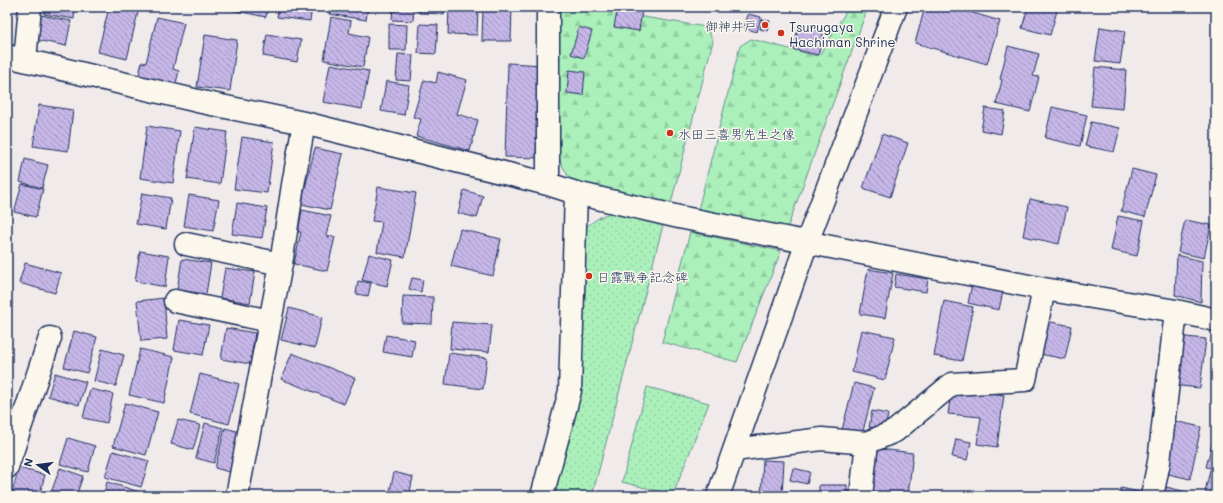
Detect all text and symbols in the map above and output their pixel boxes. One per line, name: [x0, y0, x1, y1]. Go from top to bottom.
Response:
place label: 御神井戸: [705, 17, 757, 34]
place label: Tsurugaya Hachiman Shrine: [789, 18, 896, 50]
marker: 御神井戸: [760, 20, 770, 30]
marker: Tsurugaya Hachiman Shrine: [776, 28, 786, 38]
place label: 水田三喜男先生之像: [678, 125, 795, 142]
marker: 水田三喜男先生之像: [665, 128, 675, 138]
place label: 日露戰争記念碑: [597, 268, 688, 285]
marker: 日露戰争記念碑: [584, 271, 594, 281]
north arrow: [18, 445, 58, 485]
text: N: [20, 457, 36, 468]

